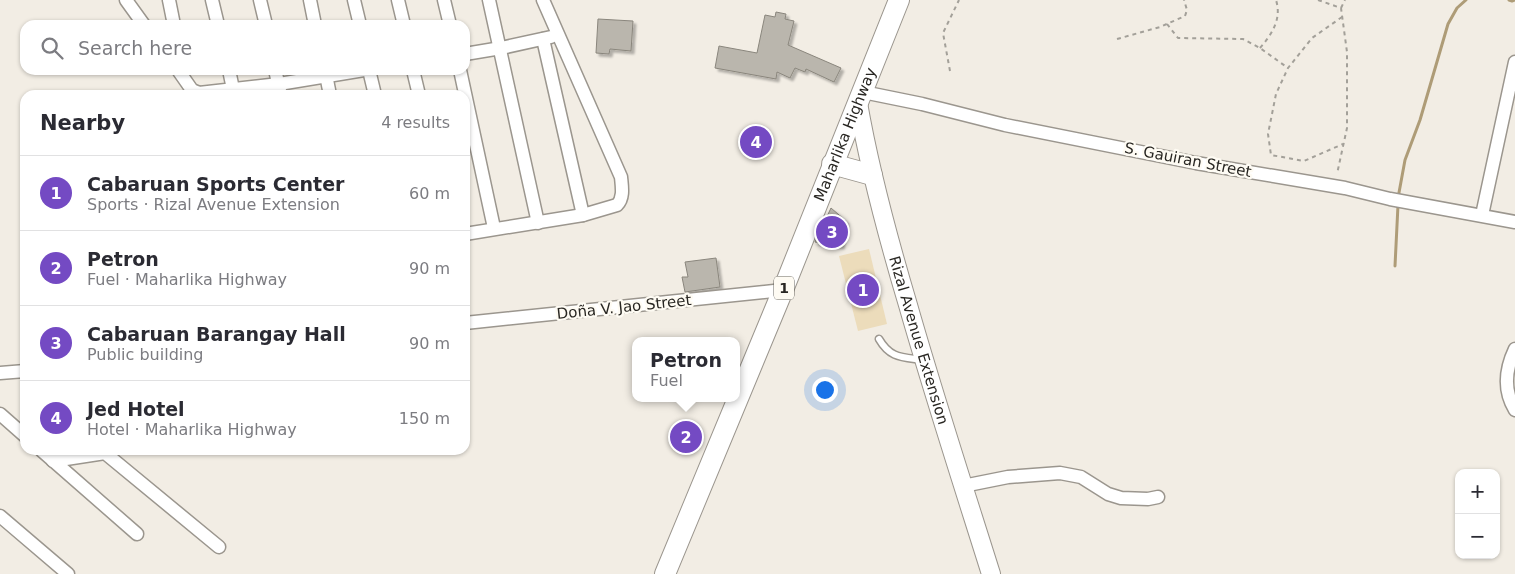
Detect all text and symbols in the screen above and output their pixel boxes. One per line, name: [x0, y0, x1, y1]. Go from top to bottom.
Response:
search box: [20, 20, 470, 75]
icon: search: [38, 34, 66, 62]
text: Search here: [78, 37, 192, 59]
street label: Maharlika Highway: [810, 65, 880, 204]
text: Nearby: [40, 111, 125, 135]
text: 4 results: [381, 113, 450, 132]
pin: 4: [740, 123, 772, 161]
street label: S. Gauiran Street: [1123, 139, 1253, 181]
text: Cabaruan Sports Center: [87, 173, 344, 195]
text: 1: [50, 184, 62, 203]
text: 60 m: [409, 184, 450, 203]
text: Sports · Rizal Avenue Extension: [87, 195, 340, 214]
pin: 3: [816, 213, 848, 251]
text: Petron: [87, 248, 159, 270]
street label: Rizal Avenue Extension: [885, 254, 952, 427]
text: 2: [50, 259, 62, 278]
text: 90 m: [409, 259, 450, 278]
text: Fuel · Maharlika Highway: [87, 270, 287, 289]
pin: 1: [847, 271, 879, 309]
road number: 1: [774, 276, 794, 300]
street label: Doña V. Jao Street: [556, 291, 692, 323]
text: Cabaruan Barangay Hall: [87, 323, 346, 345]
text: 3: [50, 334, 62, 353]
text: 90 m: [409, 334, 450, 353]
popup: [632, 337, 740, 402]
text: Public building: [87, 345, 204, 364]
text: Petron: [650, 349, 722, 371]
text: Fuel: [650, 371, 683, 390]
your location: [812, 377, 838, 403]
text: Jed Hotel: [87, 398, 185, 420]
text: 4: [50, 409, 62, 428]
text: 150 m: [399, 409, 450, 428]
pin: 2: [670, 418, 702, 456]
text: Hotel · Maharlika Highway: [87, 420, 297, 439]
map controls: [1455, 469, 1500, 559]
button: +: [1455, 469, 1500, 514]
button: −: [1455, 514, 1500, 559]

